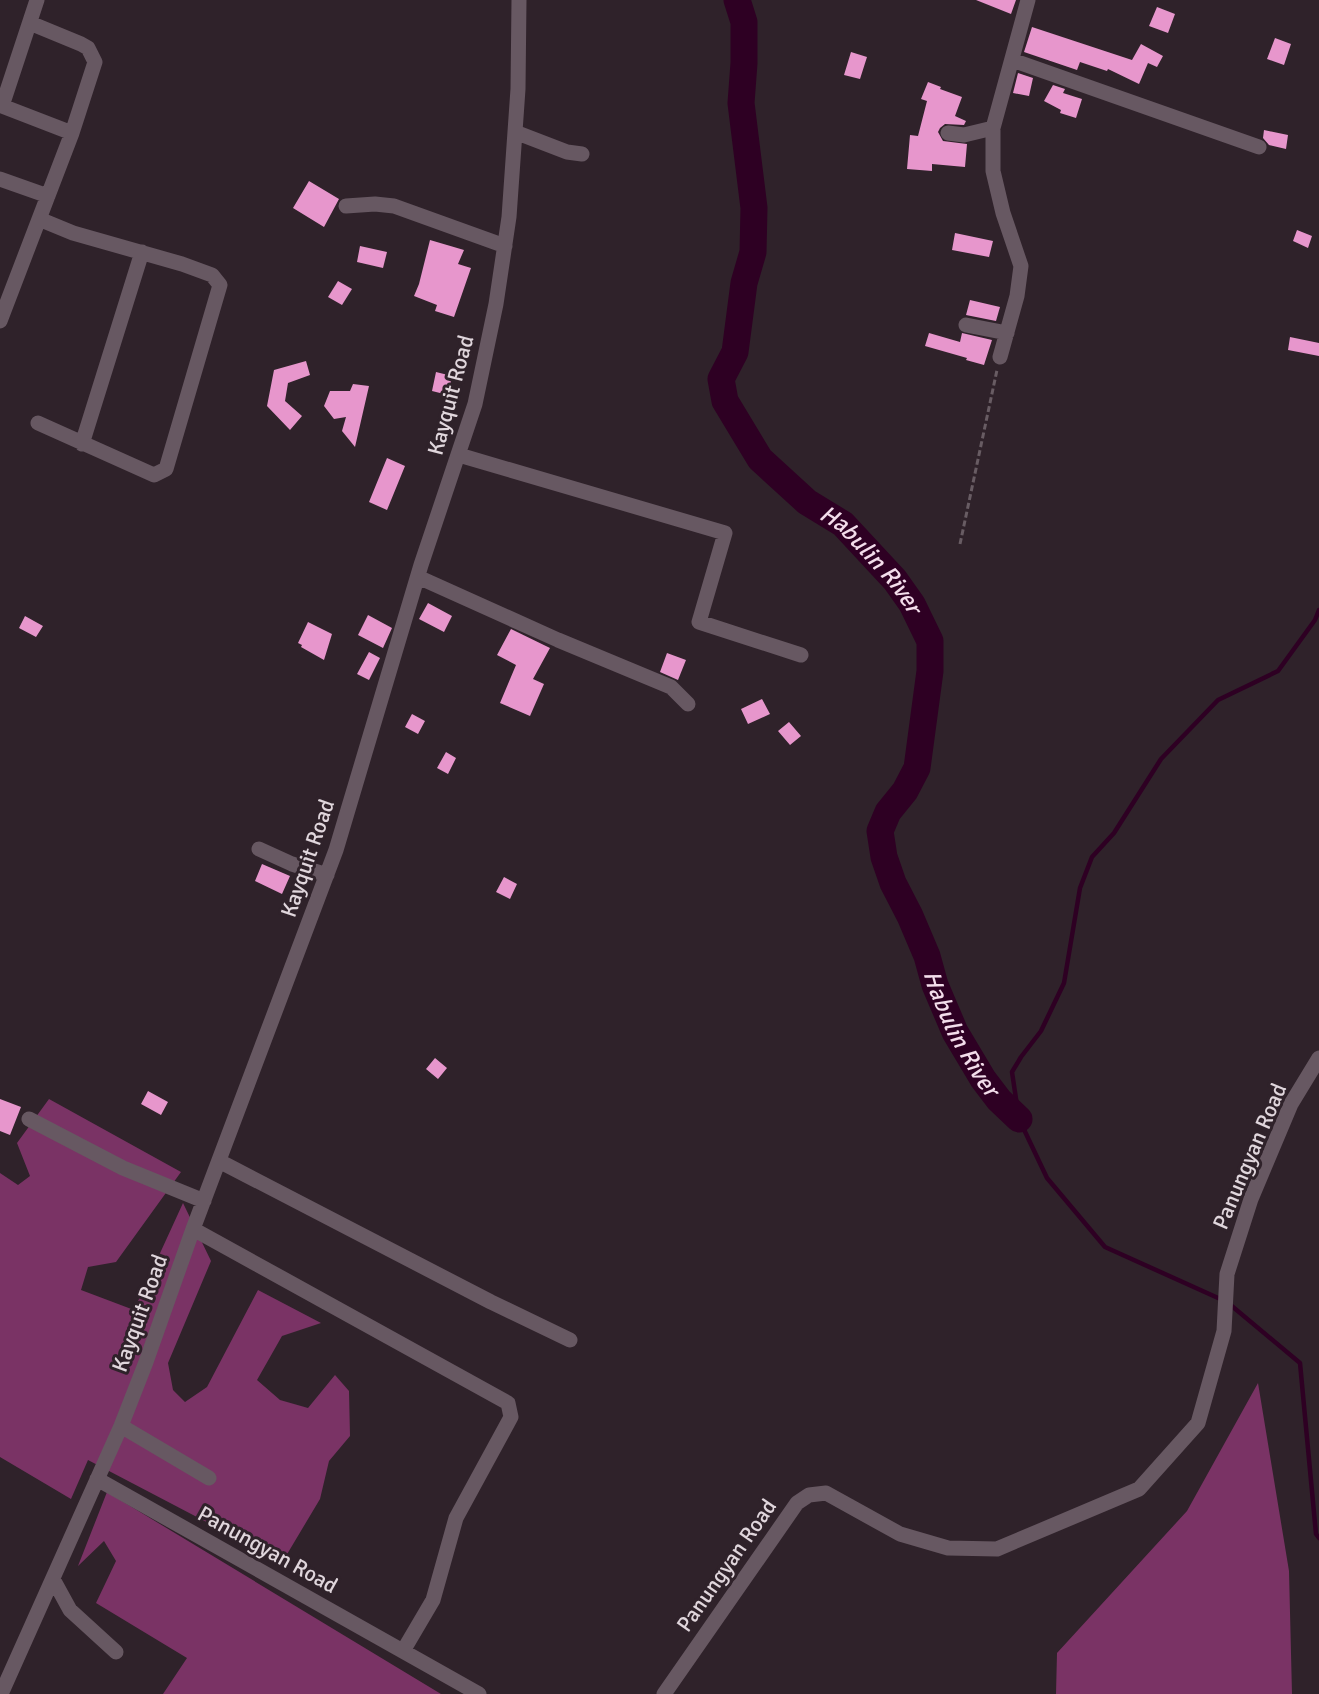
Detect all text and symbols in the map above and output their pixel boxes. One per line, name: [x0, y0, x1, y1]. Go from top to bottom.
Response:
street label: Kayquit Road: [422, 332, 479, 458]
water label: Habulin River: [814, 498, 930, 621]
street label: Kayquit Road: [275, 796, 340, 921]
water label: Habulin River: [917, 967, 1008, 1105]
street label: Panungyan Road: [1207, 1079, 1292, 1233]
street label: Kayquit Road: [106, 1251, 173, 1376]
street label: Panungyan Road: [671, 1494, 782, 1637]
street label: Panungyan Road: [193, 1500, 342, 1599]

